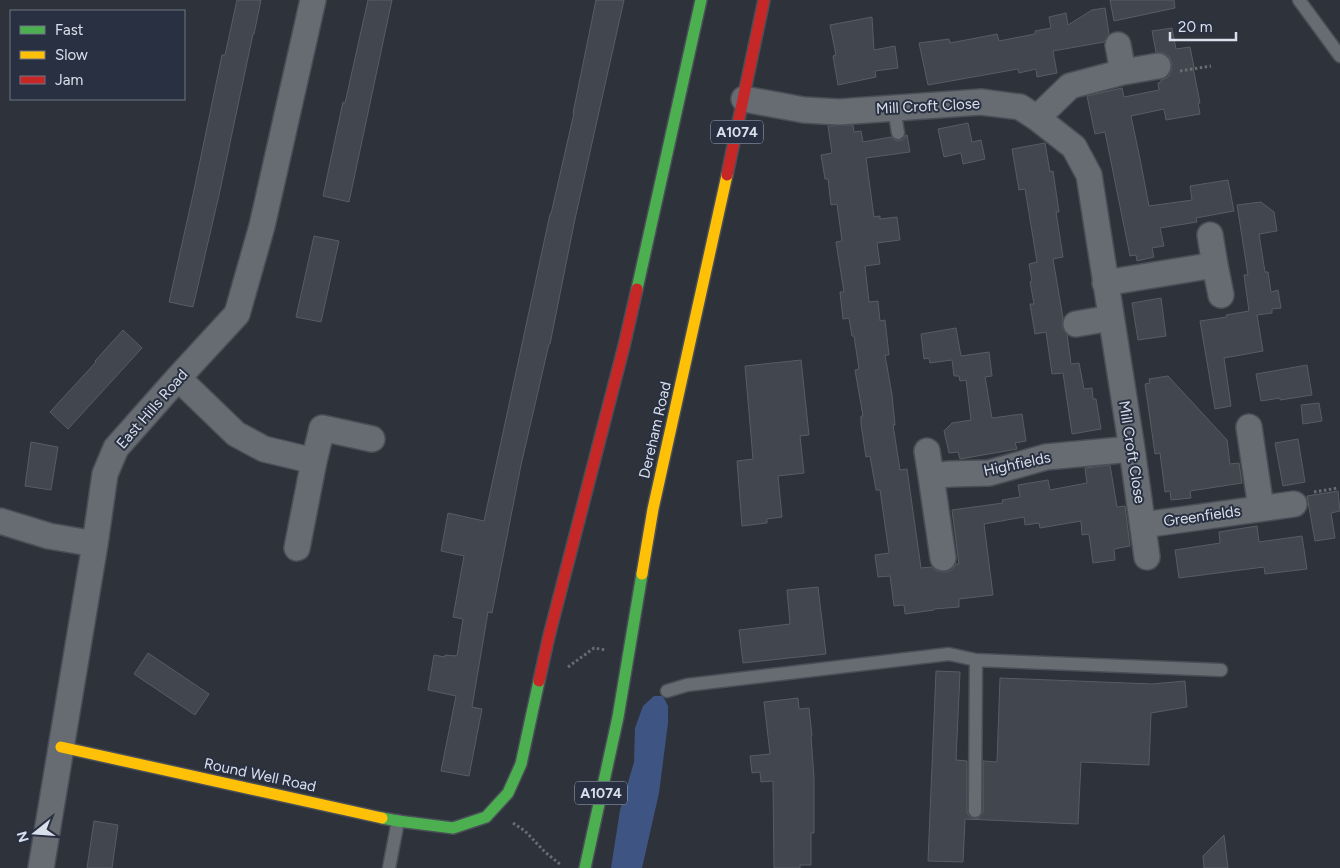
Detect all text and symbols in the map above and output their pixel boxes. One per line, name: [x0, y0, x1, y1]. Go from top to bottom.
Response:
legend: [10, 10, 185, 100]
scale bar: [1170, 10, 1236, 42]
text: 20 m: [1178, 18, 1212, 36]
text: Fast: [55, 21, 84, 39]
text: Slow: [55, 46, 88, 64]
text: Jam: [55, 71, 83, 89]
street label: Mill Croft Close: [876, 94, 980, 118]
road number: A1074: [711, 120, 763, 144]
street label: East Hills Road: [113, 366, 191, 452]
street label: Dereham Road: [635, 380, 675, 480]
street label: Mill Croft Close: [1115, 399, 1149, 505]
street label: Highfields: [982, 448, 1052, 480]
street label: Greenfields: [1162, 502, 1242, 530]
street label: Round Well Road: [202, 754, 318, 796]
road number: A1074: [575, 781, 627, 804]
north arrow: [10, 808, 60, 858]
text: N: [13, 829, 33, 844]

